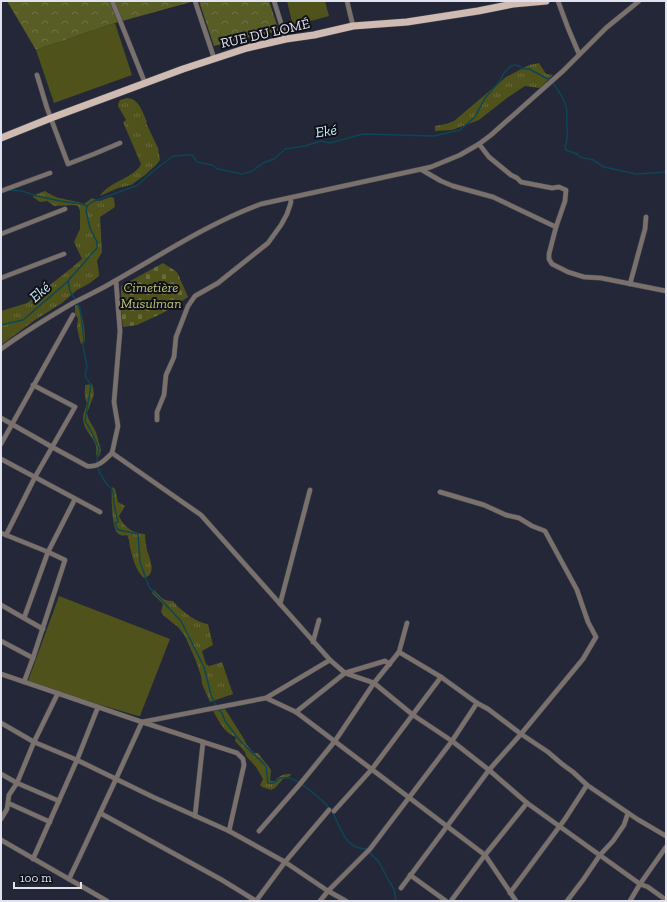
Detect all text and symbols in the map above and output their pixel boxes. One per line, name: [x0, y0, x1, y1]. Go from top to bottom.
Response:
street label: RUE DU LOMÉ: [219, 15, 311, 52]
water label: Eké: [314, 121, 338, 141]
water label: Eké: [26, 278, 54, 306]
park label: Cimetière Musulman: [121, 279, 181, 312]
scale bar: [14, 864, 81, 890]
text: 100 m: [20, 871, 52, 885]

